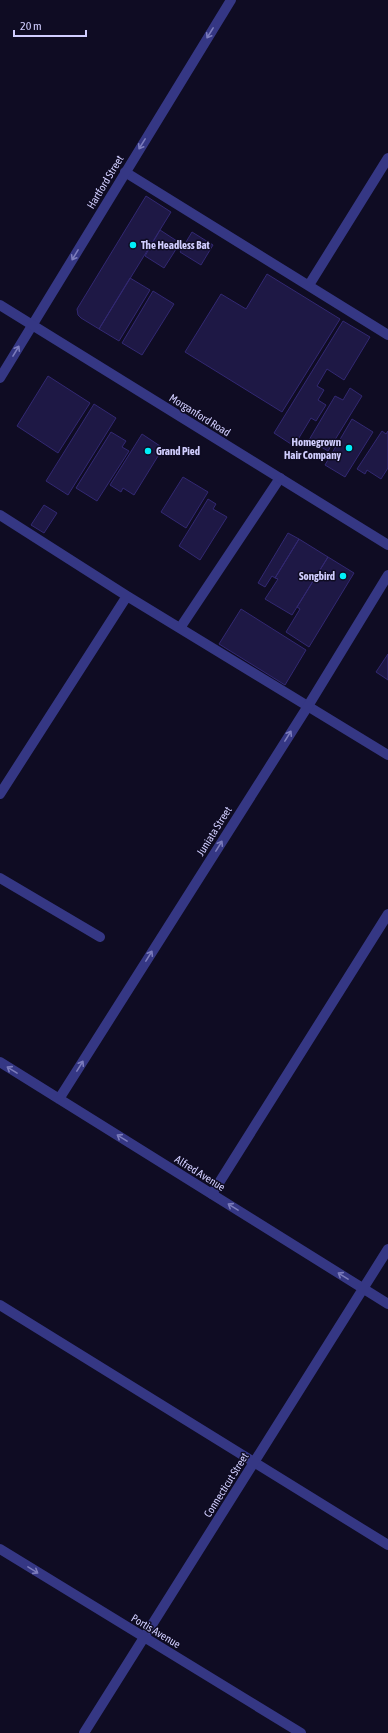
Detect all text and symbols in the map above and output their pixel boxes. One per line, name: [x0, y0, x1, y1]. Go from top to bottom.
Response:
scale bar: [14, 12, 86, 38]
text: 20 m: [20, 19, 42, 33]
one-way arrow: [206, 27, 214, 39]
one-way arrow: [138, 138, 146, 150]
street label: Hartford Street: [84, 153, 126, 211]
place label: The Headless Bat: [141, 239, 211, 251]
marker: The Headless Bat: [128, 240, 138, 250]
one-way arrow: [70, 249, 78, 261]
one-way arrow: [12, 345, 20, 357]
street label: Morganford Road: [167, 391, 233, 439]
place label: Homegrown Hair Company: [284, 436, 341, 461]
marker: Homegrown Hair Company: [344, 443, 354, 453]
place label: Grand Pied: [156, 445, 200, 457]
marker: Grand Pied: [143, 446, 153, 456]
place label: Songbird: [299, 570, 335, 582]
marker: Songbird: [338, 571, 348, 581]
one-way arrow: [285, 730, 293, 742]
street label: Juniata Street: [194, 804, 234, 858]
one-way arrow: [215, 841, 223, 852]
one-way arrow: [146, 950, 154, 962]
one-way arrow: [76, 1061, 84, 1072]
one-way arrow: [6, 1065, 18, 1073]
one-way arrow: [116, 1134, 128, 1142]
street label: Alfred Avenue: [173, 1153, 227, 1193]
one-way arrow: [228, 1203, 239, 1211]
one-way arrow: [338, 1272, 349, 1280]
street label: Connecticut Street: [201, 1451, 251, 1519]
one-way arrow: [27, 1566, 39, 1574]
street label: Portis Avenue: [129, 1612, 183, 1650]

